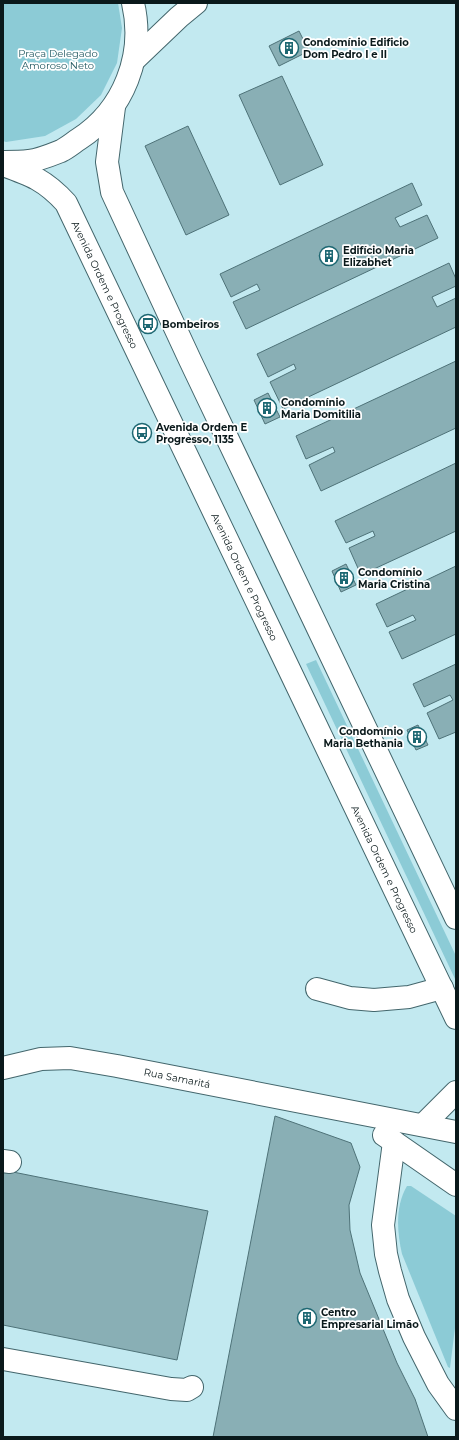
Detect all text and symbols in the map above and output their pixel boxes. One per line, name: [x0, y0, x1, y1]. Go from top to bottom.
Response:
place label: Condomínio Edificio Dom Pedro I e II: [303, 36, 409, 61]
building icon: Condomínio Edificio Dom Pedro I e II: [278, 37, 300, 59]
park label: Praça Delegado Amoroso Neto: [18, 47, 98, 72]
street label: Avenida Ordem e Progresso: [69, 219, 141, 351]
place label: Edifício Maria Elizabhet: [343, 244, 414, 269]
building icon: Edifício Maria Elizabhet: [318, 245, 340, 267]
bus stop icon: Bombeiros: [137, 313, 159, 335]
place label: Bombeiros: [162, 318, 220, 331]
place label: Condomínio Maria Domitilia: [281, 396, 361, 421]
building icon: Condomínio Maria Domitilia: [256, 397, 278, 419]
place label: Avenida Ordem E Progresso, 1135: [155, 421, 248, 446]
bus stop icon: Avenida Ordem E Progresso, 1135: [131, 422, 153, 444]
street label: Avenida Ordem e Progresso: [209, 511, 281, 643]
place label: Condomínio Maria Cristina: [358, 566, 430, 591]
building icon: Condomínio Maria Cristina: [333, 567, 355, 589]
place label: Condomínio Maria Bethania: [324, 725, 403, 750]
building icon: Condomínio Maria Bethania: [406, 726, 428, 748]
street label: Avenida Ordem e Progresso: [349, 803, 421, 935]
street label: Rua Samaritá: [143, 1065, 211, 1091]
place label: Centro Empresarial Limão: [321, 1306, 419, 1331]
building icon: Centro Empresarial Limão: [296, 1307, 318, 1329]

